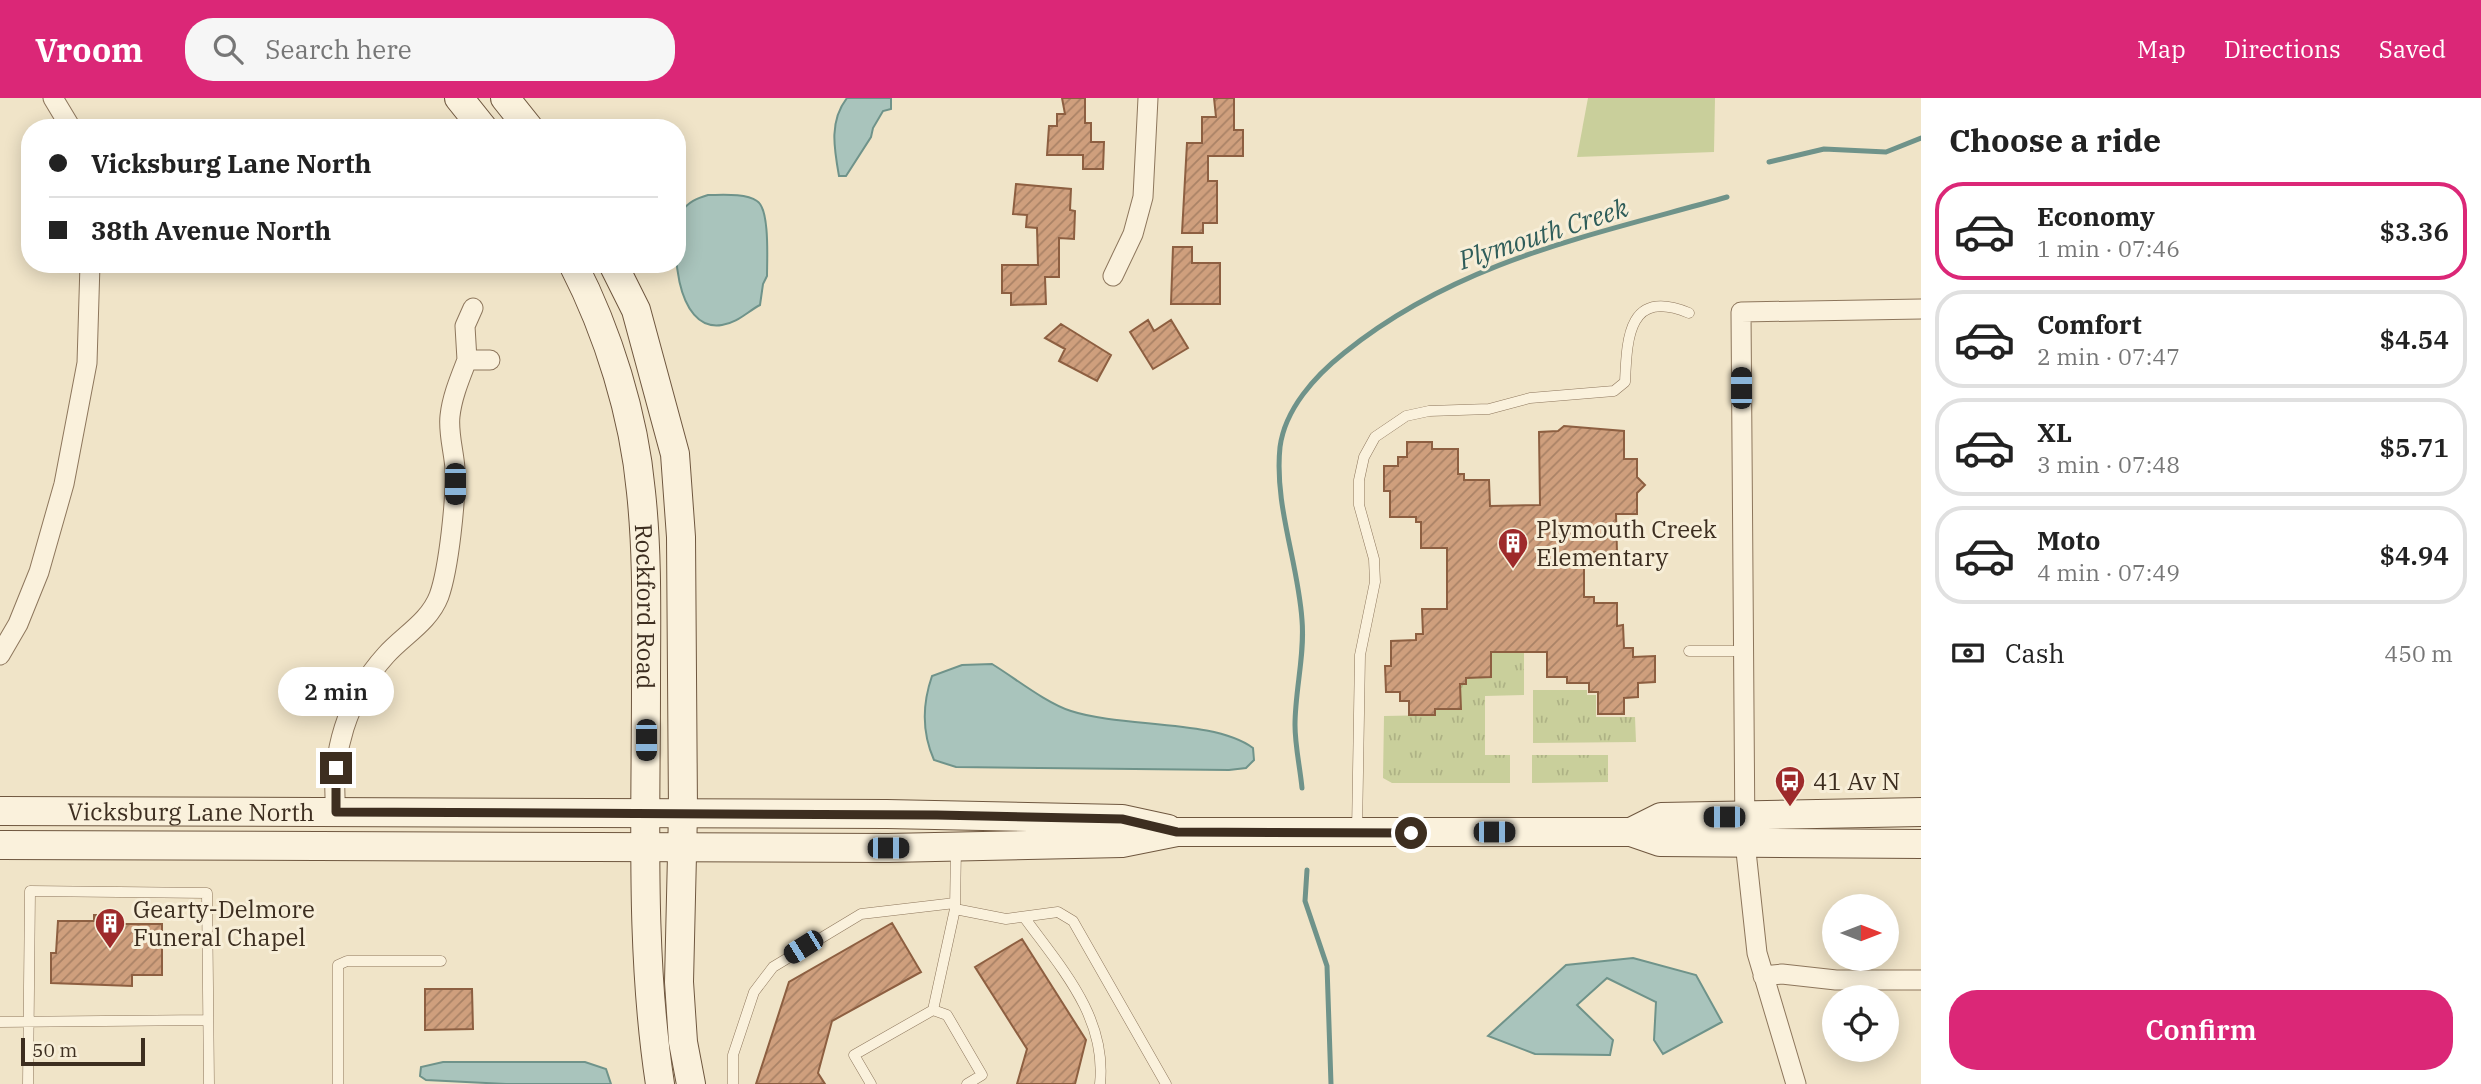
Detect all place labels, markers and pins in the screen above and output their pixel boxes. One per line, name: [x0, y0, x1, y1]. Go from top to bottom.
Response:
place label: Plymouth Creek Elementary: [1536, 513, 1717, 573]
building icon: Plymouth Creek Elementary: [1496, 526, 1530, 570]
bus stop icon: 41 Av N: [1773, 764, 1807, 808]
place label: 41 Av N: [1813, 765, 1900, 797]
place label: Gearty-Delmore Funeral Chapel: [133, 893, 315, 953]
building icon: Gearty-Delmore Funeral Chapel: [93, 906, 127, 950]

